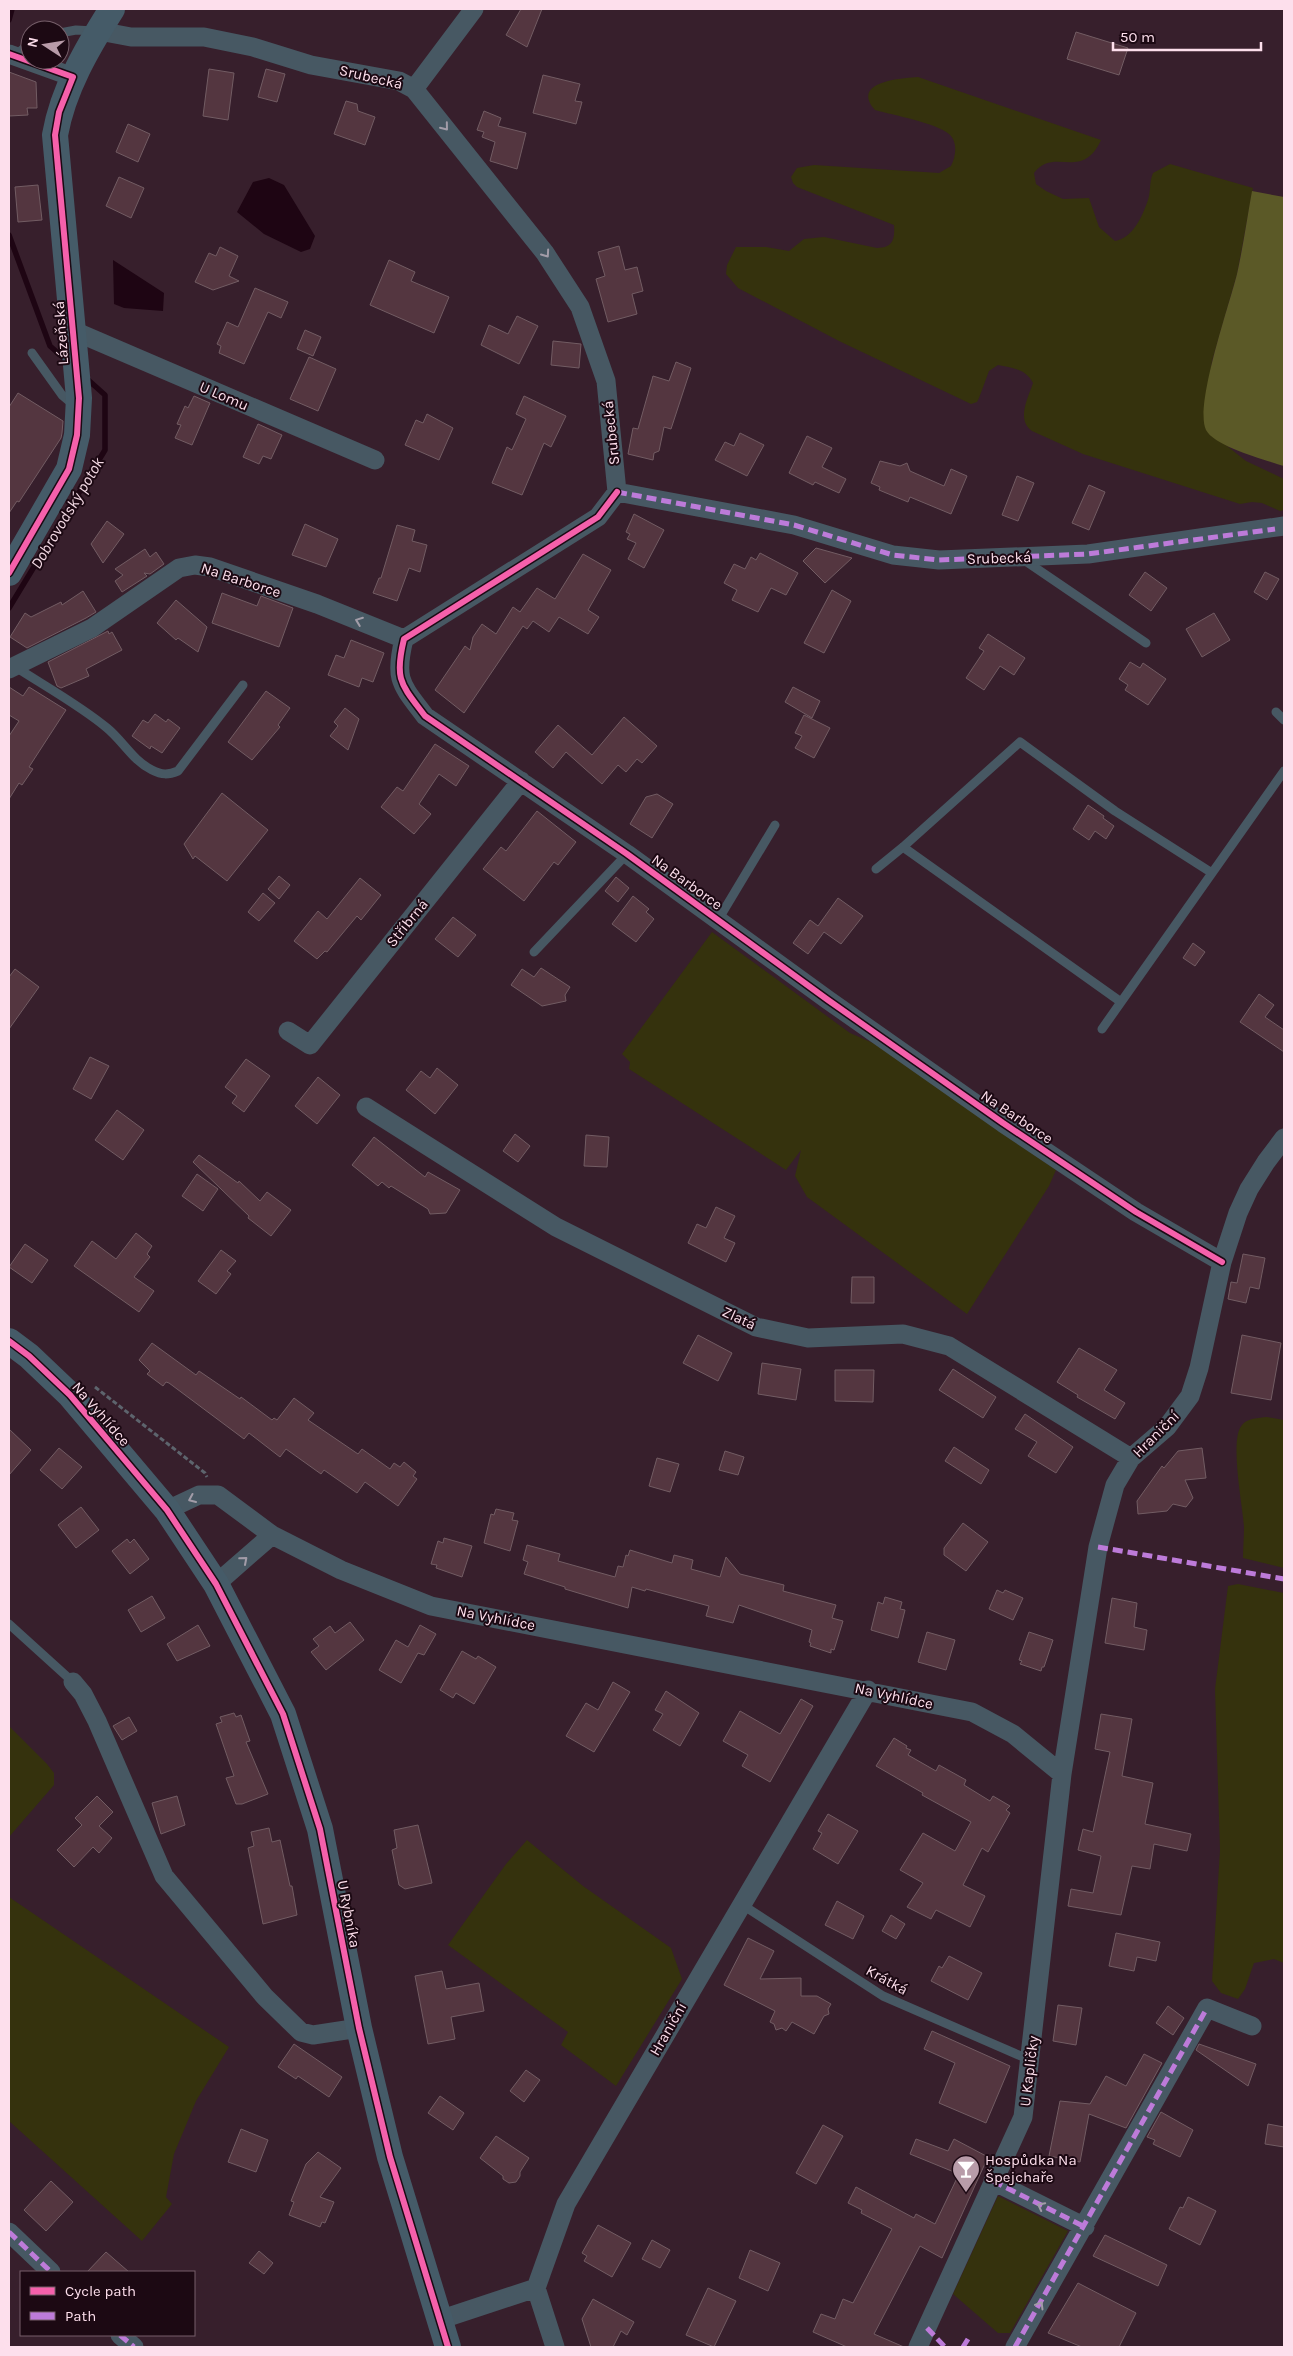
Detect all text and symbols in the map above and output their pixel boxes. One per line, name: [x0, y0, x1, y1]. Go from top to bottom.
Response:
north arrow: [20, 20, 70, 70]
scale bar: [1113, 20, 1260, 52]
text: 50 m: [1120, 28, 1155, 46]
text: N: [23, 36, 42, 49]
street label: Srubecká: [337, 61, 405, 93]
one-way arrow: [439, 121, 447, 130]
one-way arrow: [540, 248, 549, 258]
street label: Lázeňská: [50, 301, 72, 365]
street label: U Lomu: [197, 378, 251, 414]
street label: Srubecká: [599, 400, 623, 466]
water label: Dobrovodský potok: [26, 453, 108, 572]
street label: Srubecká: [966, 548, 1032, 568]
street label: Na Barborce: [199, 559, 283, 601]
one-way arrow: [355, 617, 364, 627]
street label: Na Barborce: [648, 850, 726, 914]
street label: Stříbrná: [382, 895, 432, 951]
street label: Na Barborce: [978, 1086, 1056, 1148]
street label: Zlatá: [719, 1302, 759, 1334]
street label: Na Vyhlídce: [68, 1378, 134, 1450]
street label: Hraniční: [1129, 1407, 1183, 1461]
one-way arrow: [188, 1493, 197, 1503]
one-way arrow: [238, 1556, 247, 1565]
street label: Na Vyhlídce: [455, 1602, 537, 1634]
street label: Na Vyhlídce: [853, 1679, 935, 1713]
street label: U Rybníka: [334, 1879, 364, 1949]
street label: Krátká: [863, 1961, 911, 1999]
street label: Hraniční: [646, 1999, 691, 2059]
street label: U Kapličky: [1016, 2035, 1042, 2107]
place label: Hospůdka Na Špejchaře: [985, 2151, 1077, 2186]
bar icon: Hospůdka Na Špejchaře: [951, 2154, 981, 2193]
one-way arrow: [1037, 2201, 1046, 2212]
legend: [20, 2271, 195, 2336]
text: Cycle path: [65, 2282, 136, 2300]
one-way arrow: [1033, 2302, 1043, 2311]
text: Path: [65, 2307, 96, 2325]

